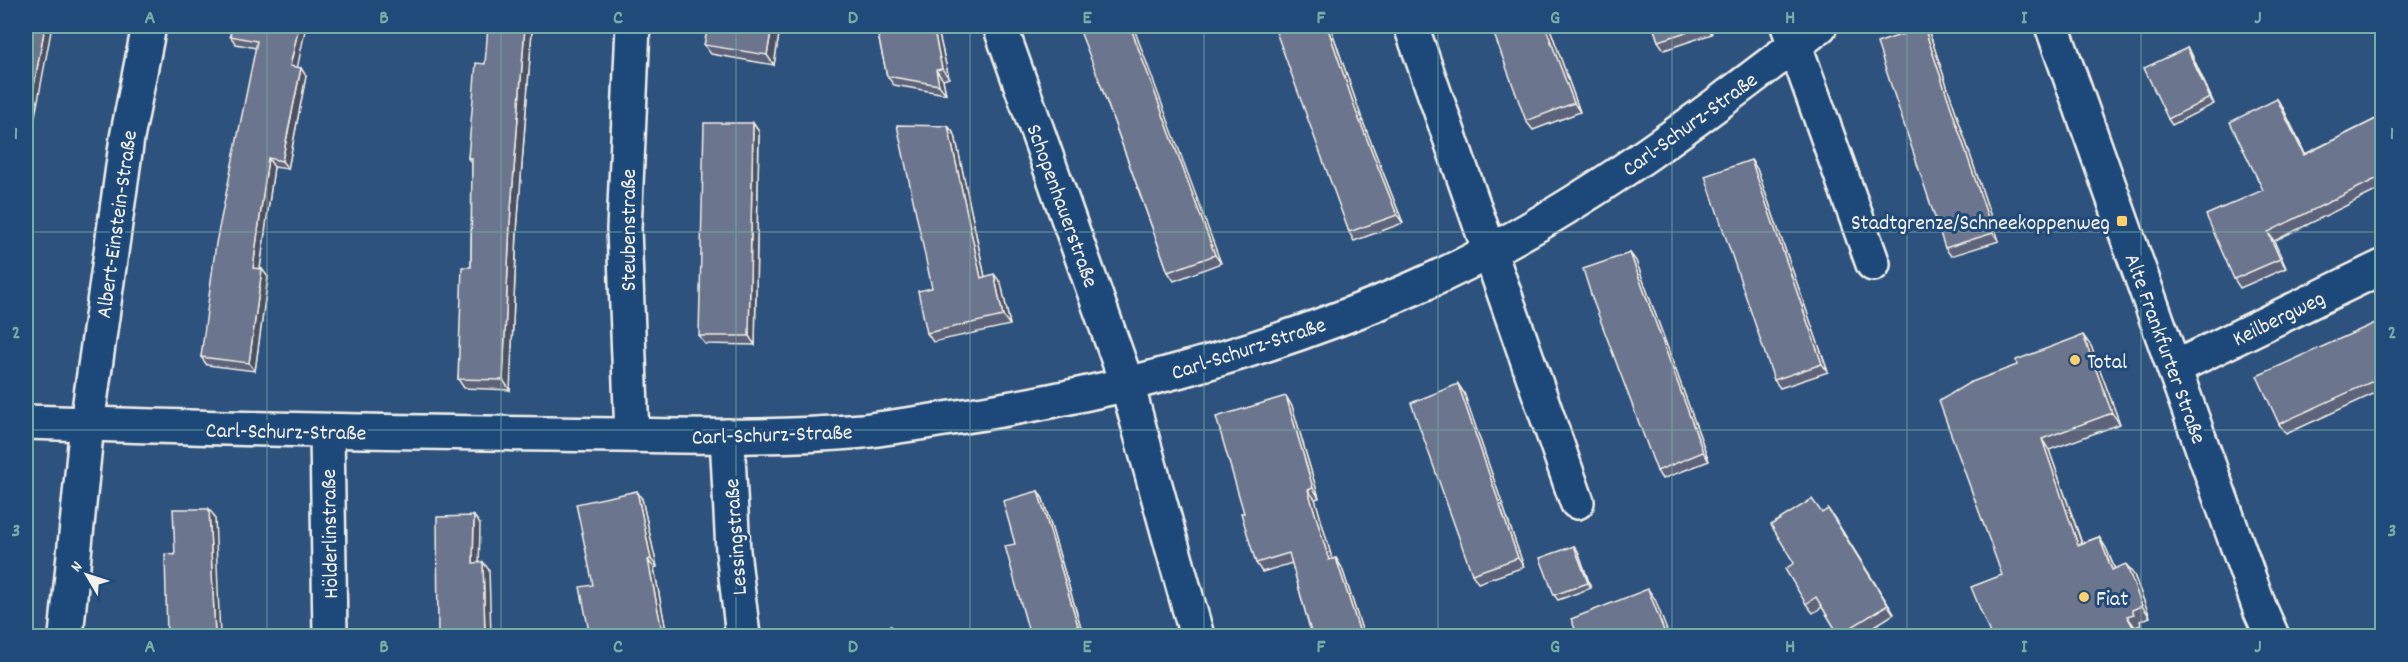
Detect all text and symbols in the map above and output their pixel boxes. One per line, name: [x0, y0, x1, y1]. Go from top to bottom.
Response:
text: A: [145, 5, 156, 33]
text: B: [379, 5, 389, 33]
text: C: [613, 5, 623, 33]
text: D: [848, 5, 859, 33]
text: E: [1082, 5, 1092, 33]
text: F: [1317, 5, 1327, 33]
text: G: [1550, 5, 1560, 33]
text: H: [1785, 5, 1795, 33]
text: I: [2021, 5, 2028, 33]
text: J: [2254, 5, 2262, 33]
street label: Carl-Schurz-Straße: [1617, 66, 1765, 186]
street label: Schopenhauerstraße: [1017, 120, 1105, 292]
text: 1: [14, 121, 18, 149]
text: 1: [2390, 121, 2394, 149]
street label: Albert-Einstein-Straße: [90, 128, 147, 321]
street label: Steubenstraße: [615, 169, 646, 291]
place label: Stadtgrenze/Schneekoppenweg: [1851, 209, 2110, 240]
marker: Stadtgrenze/Schneekoppenweg: [2115, 214, 2129, 228]
street label: Alte Frankfurter Straße: [2115, 250, 2213, 449]
street label: Keilbergweg: [2228, 284, 2331, 356]
street label: Carl-Schurz-Straße: [1168, 311, 1330, 390]
text: 2: [12, 320, 20, 348]
text: 2: [2388, 320, 2396, 348]
place label: Total: [2087, 348, 2127, 379]
marker: Total: [2068, 353, 2082, 367]
street label: Carl-Schurz-Straße: [205, 417, 367, 450]
street label: Carl-Schurz-Straße: [691, 418, 853, 455]
street label: Hölderlinstraße: [315, 469, 348, 599]
street label: Lessingstraße: [718, 477, 757, 596]
text: 3: [12, 518, 20, 546]
text: 3: [2388, 518, 2396, 546]
north arrow: [57, 545, 117, 605]
text: N: [66, 557, 89, 577]
place label: Fiat: [2096, 585, 2128, 616]
marker: Fiat: [2077, 590, 2091, 604]
text: A: [145, 634, 156, 662]
text: B: [379, 634, 389, 662]
text: C: [613, 634, 623, 662]
text: D: [848, 634, 859, 662]
text: E: [1082, 634, 1092, 662]
text: F: [1317, 634, 1327, 662]
text: G: [1550, 634, 1560, 662]
text: H: [1785, 634, 1795, 662]
text: I: [2021, 634, 2028, 662]
text: J: [2254, 634, 2262, 662]

